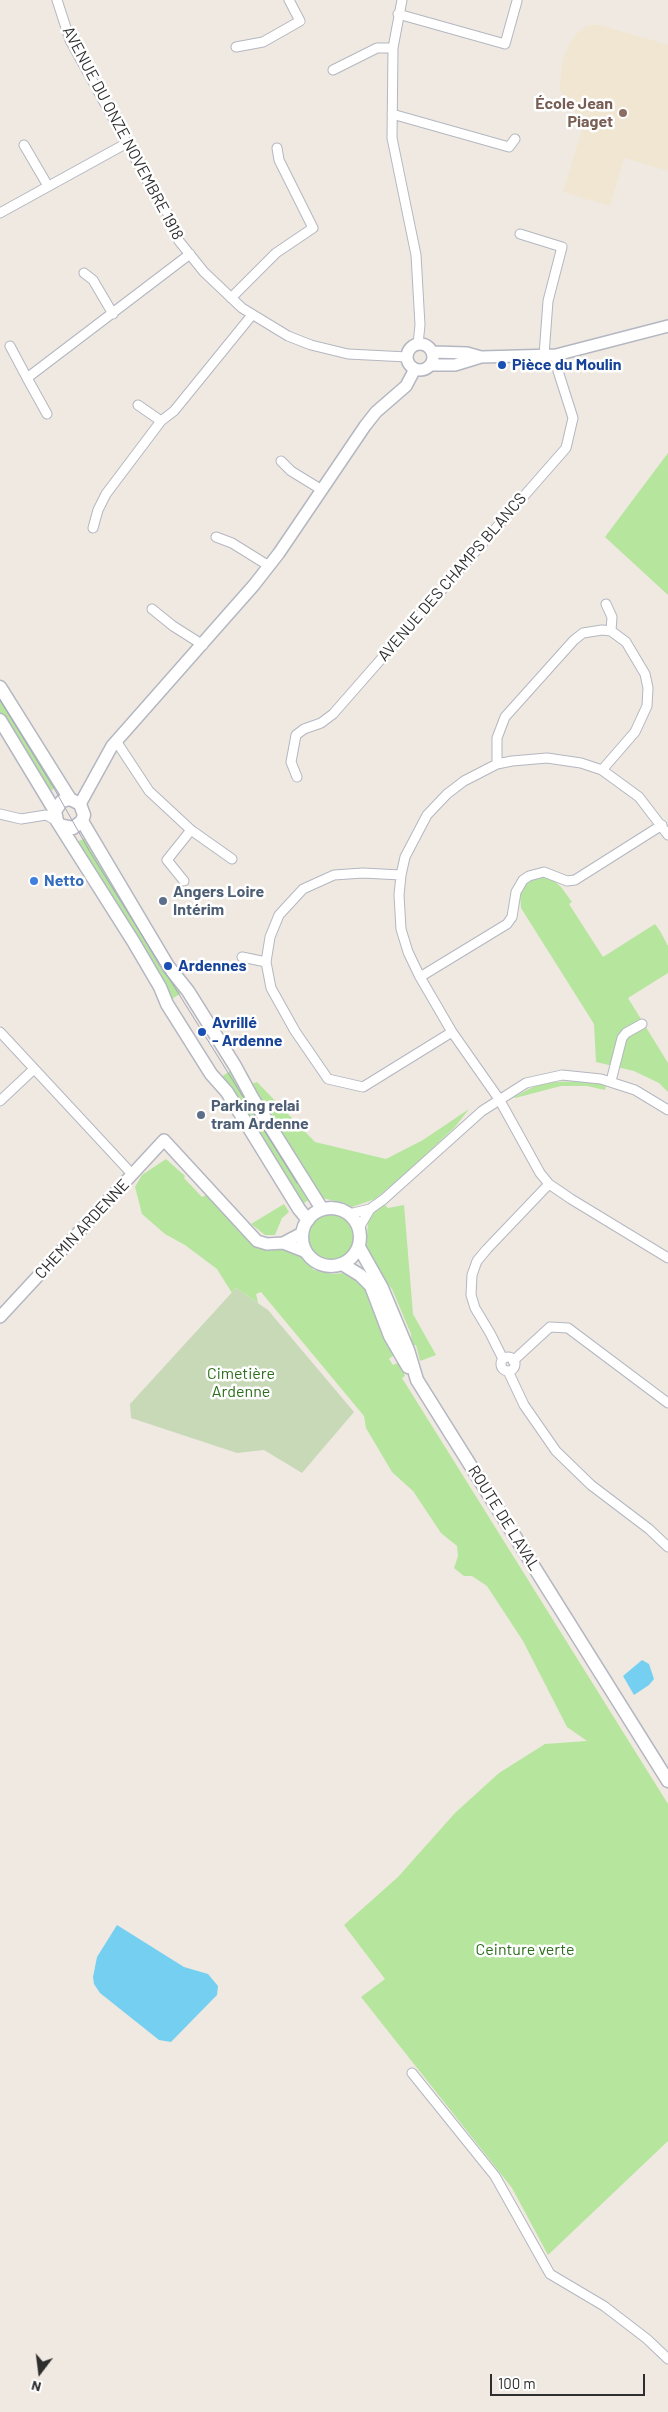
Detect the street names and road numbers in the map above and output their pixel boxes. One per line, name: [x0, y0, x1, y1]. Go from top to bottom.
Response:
street label: AVENUE DU ONZE NOVEMBRE 1918: [58, 23, 188, 243]
street label: AVENUE DES CHAMPS BLANCS: [374, 489, 530, 665]
street label: CHEMIN ARDENNE: [31, 1175, 133, 1283]
street label: ROUTE DE LAVAL: [464, 1462, 544, 1574]

